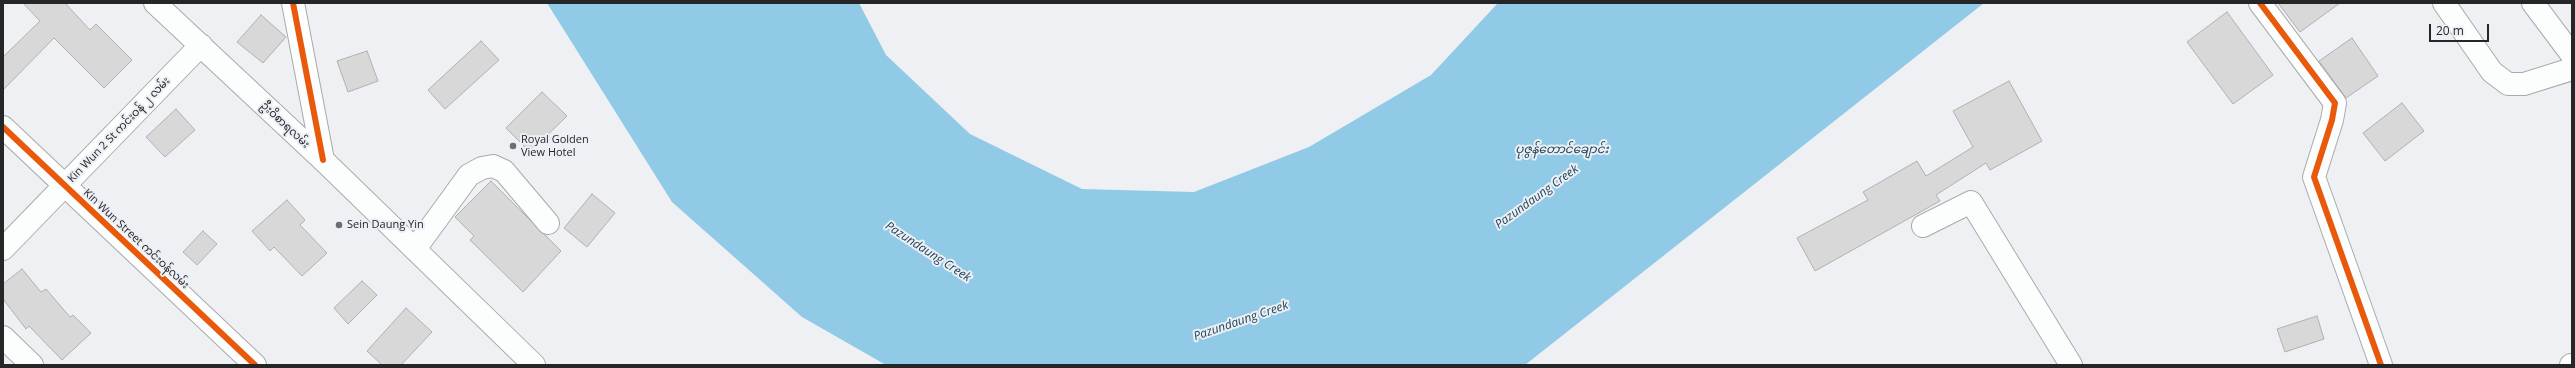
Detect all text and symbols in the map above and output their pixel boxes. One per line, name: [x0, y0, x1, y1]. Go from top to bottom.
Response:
scale bar: [2431, 16, 2491, 42]
text: 20 m: [2436, 22, 2464, 39]
street label: Kin Wun 2 St ကင်းဝန် ၂ လမ်း: [65, 75, 173, 185]
street label: ဦးဝိစာရလမ်း: [258, 99, 312, 151]
place label: Royal Golden View Hotel: [521, 133, 589, 159]
marker: Royal Golden View Hotel: [508, 141, 518, 151]
water label: ပုဇွန်တောင်ချောင်း: [1515, 143, 1609, 157]
water label: Pazundaung Creek: [1493, 162, 1581, 232]
street label: Kin Wun Street ကင်းဝန်လမ်း: [80, 186, 192, 292]
place label: Sein Daung Yin: [347, 218, 424, 232]
water label: Pazundaung Creek: [882, 219, 974, 285]
marker: Sein Daung Yin: [334, 220, 344, 230]
water label: Pazundaung Creek: [1192, 298, 1290, 344]

